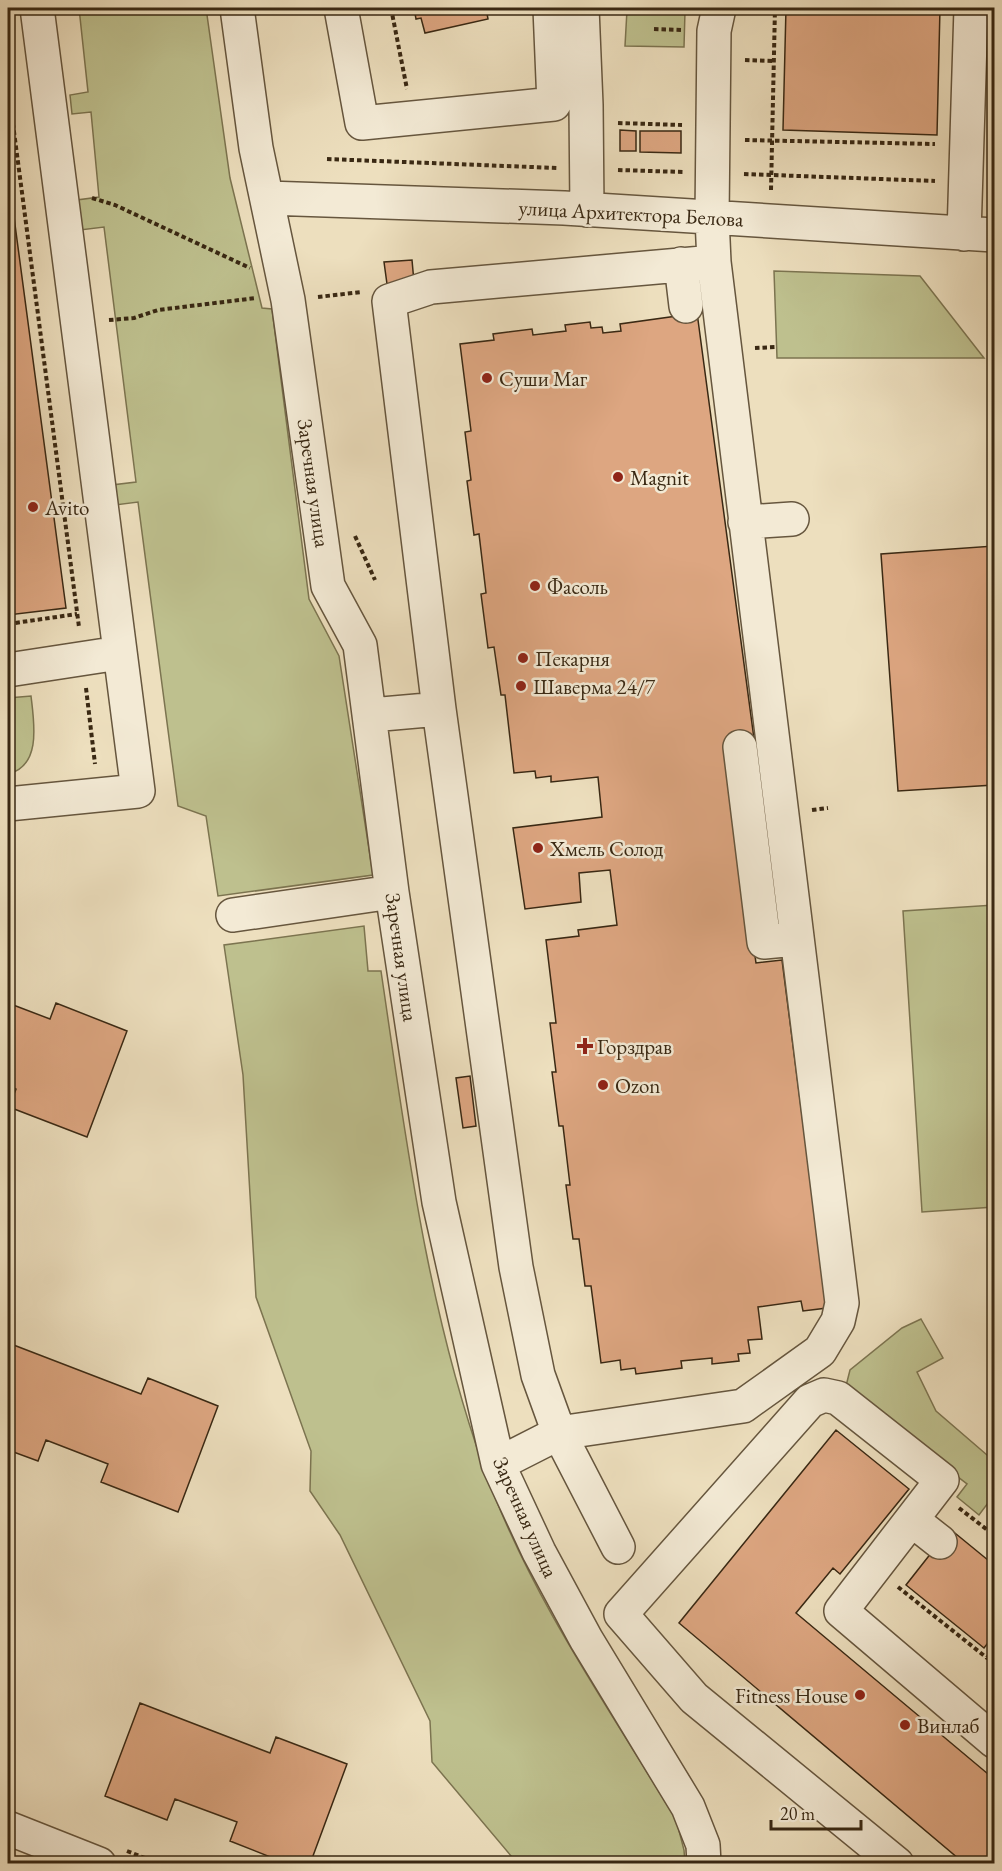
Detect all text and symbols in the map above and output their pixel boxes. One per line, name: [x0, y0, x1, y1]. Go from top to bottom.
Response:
street label: улица Архитектора Белова: [518, 194, 745, 232]
place label: Суши Маг: [499, 365, 588, 392]
marker: Суши Маг: [480, 371, 494, 385]
street label: Заречная улица: [292, 417, 336, 550]
place label: Magnit: [630, 464, 689, 491]
marker: Magnit: [611, 470, 625, 484]
place label: Avito: [44, 494, 89, 521]
marker: Avito: [26, 500, 40, 514]
place label: Фасоль: [547, 573, 608, 600]
marker: Фасоль: [528, 579, 542, 593]
place label: Пекарня: [535, 645, 610, 672]
marker: Пекарня: [516, 651, 530, 665]
place label: Шаверма 24/7: [533, 673, 656, 700]
marker: Шаверма 24/7: [514, 679, 528, 693]
place label: Хмель Солод: [549, 835, 664, 862]
marker: Хмель Солод: [531, 841, 545, 855]
street label: Заречная улица: [380, 891, 424, 1024]
place label: Горздрав: [597, 1033, 672, 1060]
marker: Горздрав: [578, 1039, 592, 1053]
place label: Ozon: [615, 1072, 660, 1099]
marker: Ozon: [596, 1078, 610, 1092]
street label: Заречная улица: [487, 1452, 565, 1582]
place label: Fitness House: [735, 1682, 848, 1709]
marker: Fitness House: [853, 1688, 867, 1702]
place label: Винлаб: [917, 1712, 980, 1739]
marker: Винлаб: [898, 1718, 912, 1732]
scale bar: [771, 1793, 861, 1831]
text: 20 m: [780, 1802, 815, 1825]

